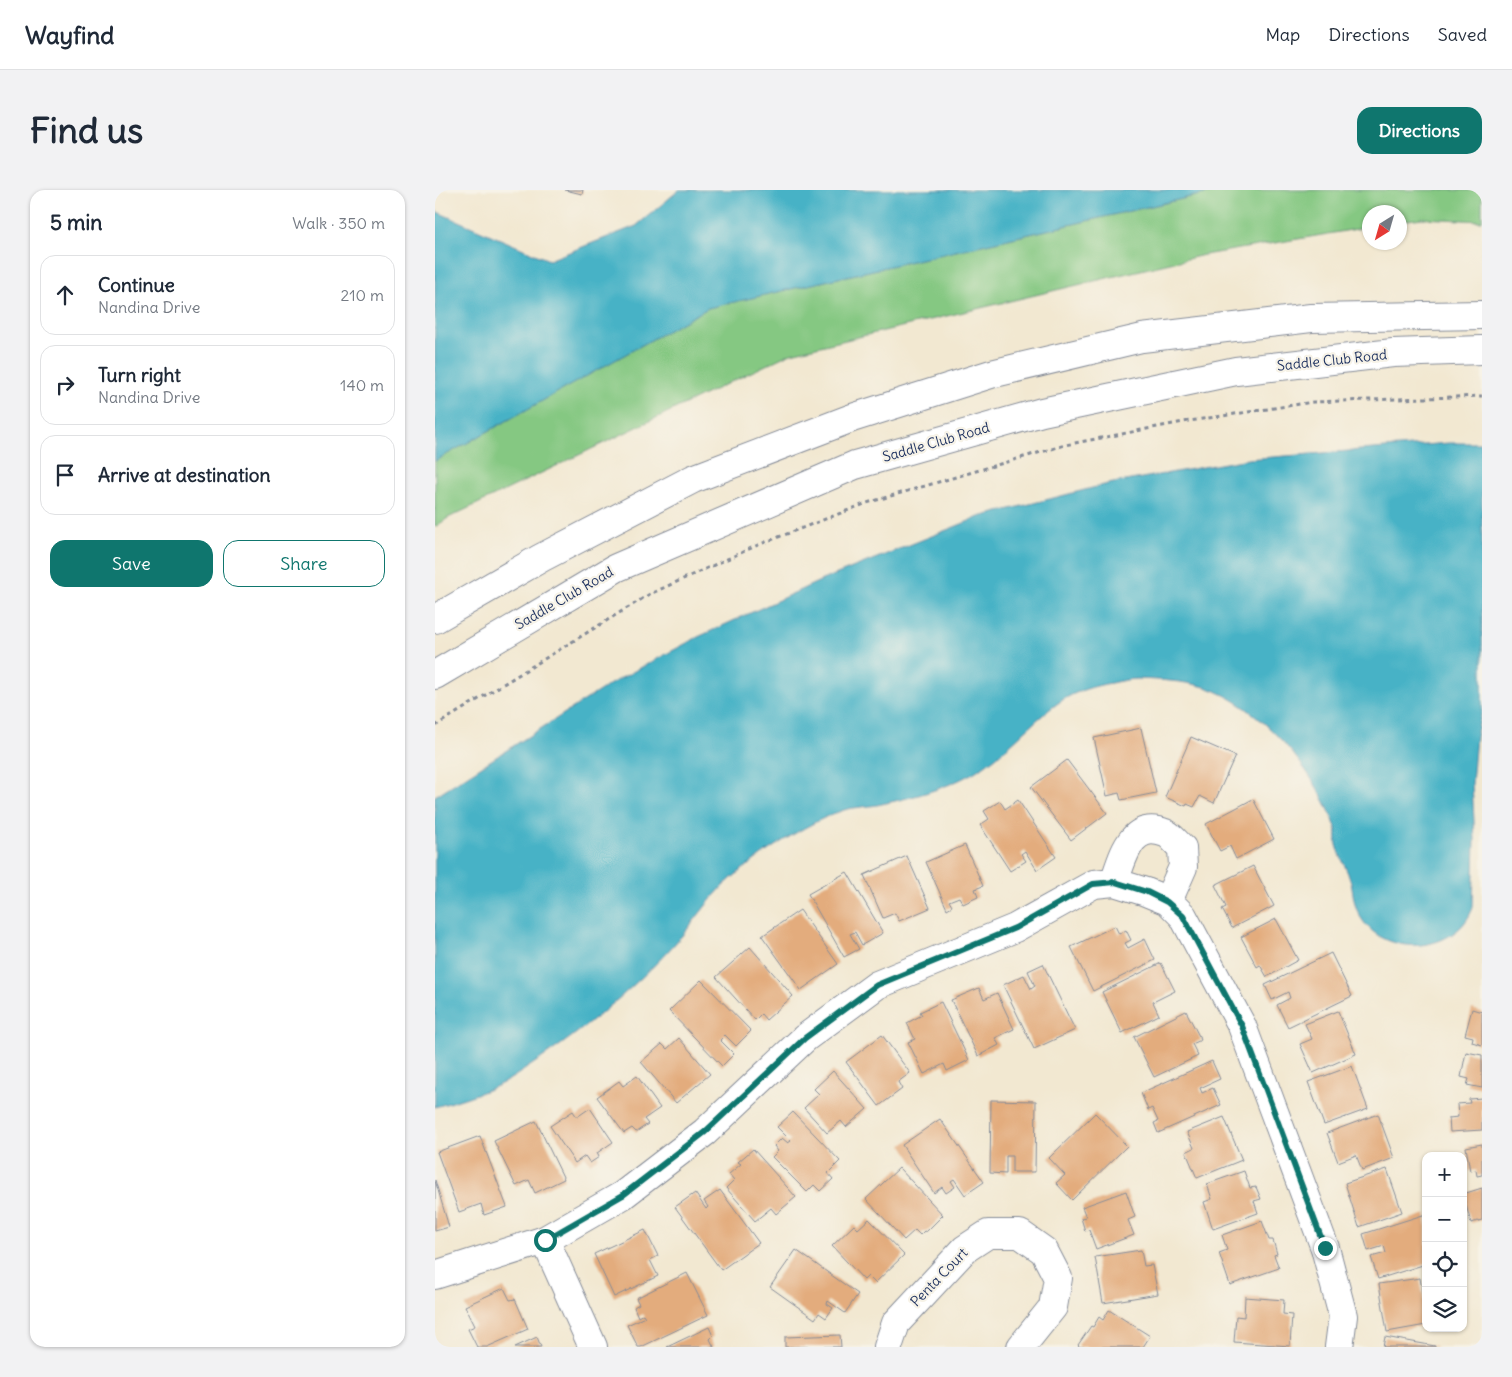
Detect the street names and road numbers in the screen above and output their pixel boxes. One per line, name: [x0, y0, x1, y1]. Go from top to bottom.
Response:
street label: Saddle Club Road: [1276, 345, 1388, 375]
street label: Saddle Club Road: [880, 418, 992, 466]
street label: Saddle Club Road: [512, 563, 616, 633]
street label: Penta Court: [906, 1244, 972, 1310]

